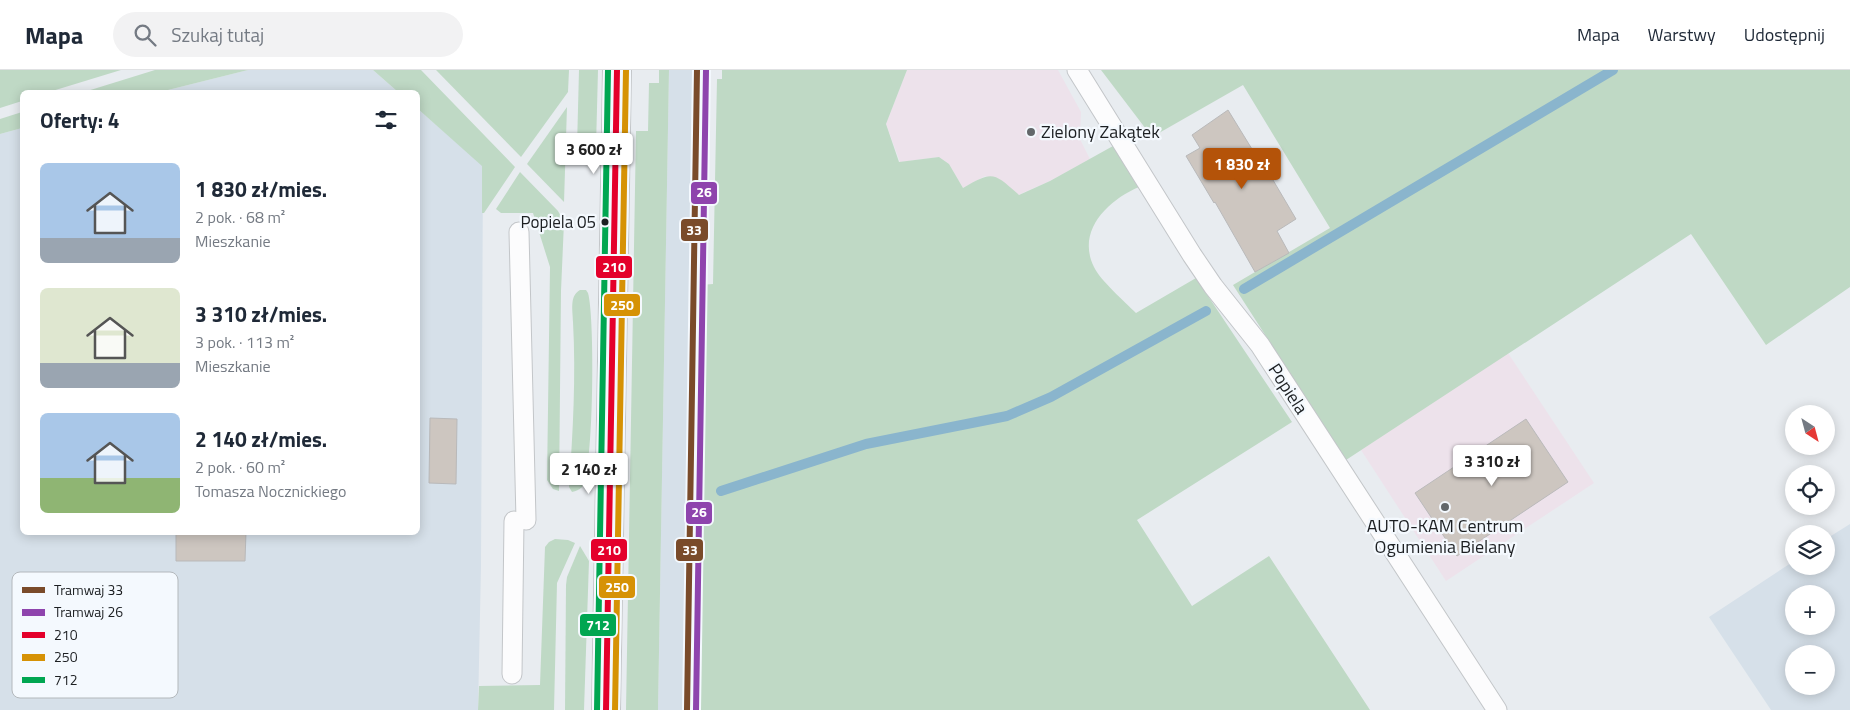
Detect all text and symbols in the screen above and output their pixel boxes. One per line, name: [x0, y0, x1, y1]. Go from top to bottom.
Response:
search box: [113, 12, 463, 57]
text: Mapa: [25, 17, 83, 53]
text: Szukaj tutaj: [171, 20, 264, 49]
icon: search: [131, 21, 159, 49]
text: Mapa: [1577, 21, 1620, 48]
text: Warstwy: [1648, 21, 1716, 48]
text: Udostępnij: [1744, 21, 1825, 48]
text: Oferty: 4: [40, 104, 120, 136]
icon: filters: [372, 106, 400, 134]
place label: Zielony Zakątek: [1041, 118, 1160, 145]
marker: Zielony Zakątek: [1025, 126, 1037, 138]
pin: 3 600 zł: [542, 132, 646, 175]
text: 3 600 zł: [566, 137, 622, 161]
pin: 1 830 zł: [1190, 148, 1294, 190]
text: 1 830 zł: [1214, 152, 1270, 176]
text: 1 830 zł/mies.: [195, 173, 327, 205]
line badge: 26: [690, 181, 718, 205]
text: 26: [696, 181, 712, 202]
icon: home: [80, 183, 140, 243]
text: 2 pok. · 68 m²: [195, 205, 285, 229]
place label: Popiela 05: [521, 209, 596, 235]
marker: Popiela 05: [600, 217, 610, 227]
line badge: 33: [680, 218, 709, 242]
text: 33: [686, 219, 702, 240]
text: Mieszkanie: [195, 229, 271, 253]
line badge: 210: [595, 255, 633, 279]
text: 210: [602, 256, 626, 277]
line badge: 250: [603, 293, 641, 317]
text: 250: [610, 294, 634, 315]
text: 3 310 zł/mies.: [195, 298, 327, 330]
icon: home: [80, 308, 140, 368]
text: 3 pok. · 113 m²: [195, 330, 294, 354]
text: Mieszkanie: [195, 354, 271, 378]
street label: Popiela: [1262, 358, 1315, 419]
north arrow: [1785, 405, 1835, 455]
map controls: [1785, 405, 1835, 695]
text: 2 140 zł/mies.: [195, 423, 327, 455]
icon: home: [80, 433, 140, 493]
pin: 3 310 zł: [1440, 444, 1544, 487]
text: 3 310 zł: [1464, 449, 1520, 473]
pin: 2 140 zł: [537, 452, 641, 495]
text: 2 pok. · 60 m²: [195, 455, 285, 479]
text: 2 140 zł: [561, 457, 617, 481]
button: locate: [1785, 465, 1835, 515]
text: Tomasza Nocznickiego: [195, 479, 347, 503]
line badge: 26: [685, 501, 713, 525]
text: 26: [691, 501, 707, 522]
marker: AUTO-KAM Centrum Ogumienia Bielany: [1439, 501, 1451, 513]
place label: AUTO-KAM Centrum Ogumienia Bielany: [1367, 512, 1523, 560]
button: layers: [1785, 525, 1835, 575]
line badge: 210: [590, 538, 628, 562]
line badge: 33: [675, 538, 704, 562]
text: 210: [597, 539, 621, 560]
text: 33: [682, 539, 698, 560]
legend: [12, 572, 178, 698]
line badge: 250: [598, 575, 636, 599]
text: 250: [605, 576, 629, 597]
text: Tramwaj 33: [54, 579, 123, 600]
button: +: [1785, 585, 1835, 635]
text: Tramwaj 26: [54, 601, 123, 622]
line badge: 712: [579, 613, 617, 637]
text: 712: [586, 614, 610, 635]
text: 210: [54, 624, 78, 645]
button: −: [1785, 645, 1835, 695]
text: 250: [54, 646, 78, 667]
text: 712: [54, 669, 78, 690]

